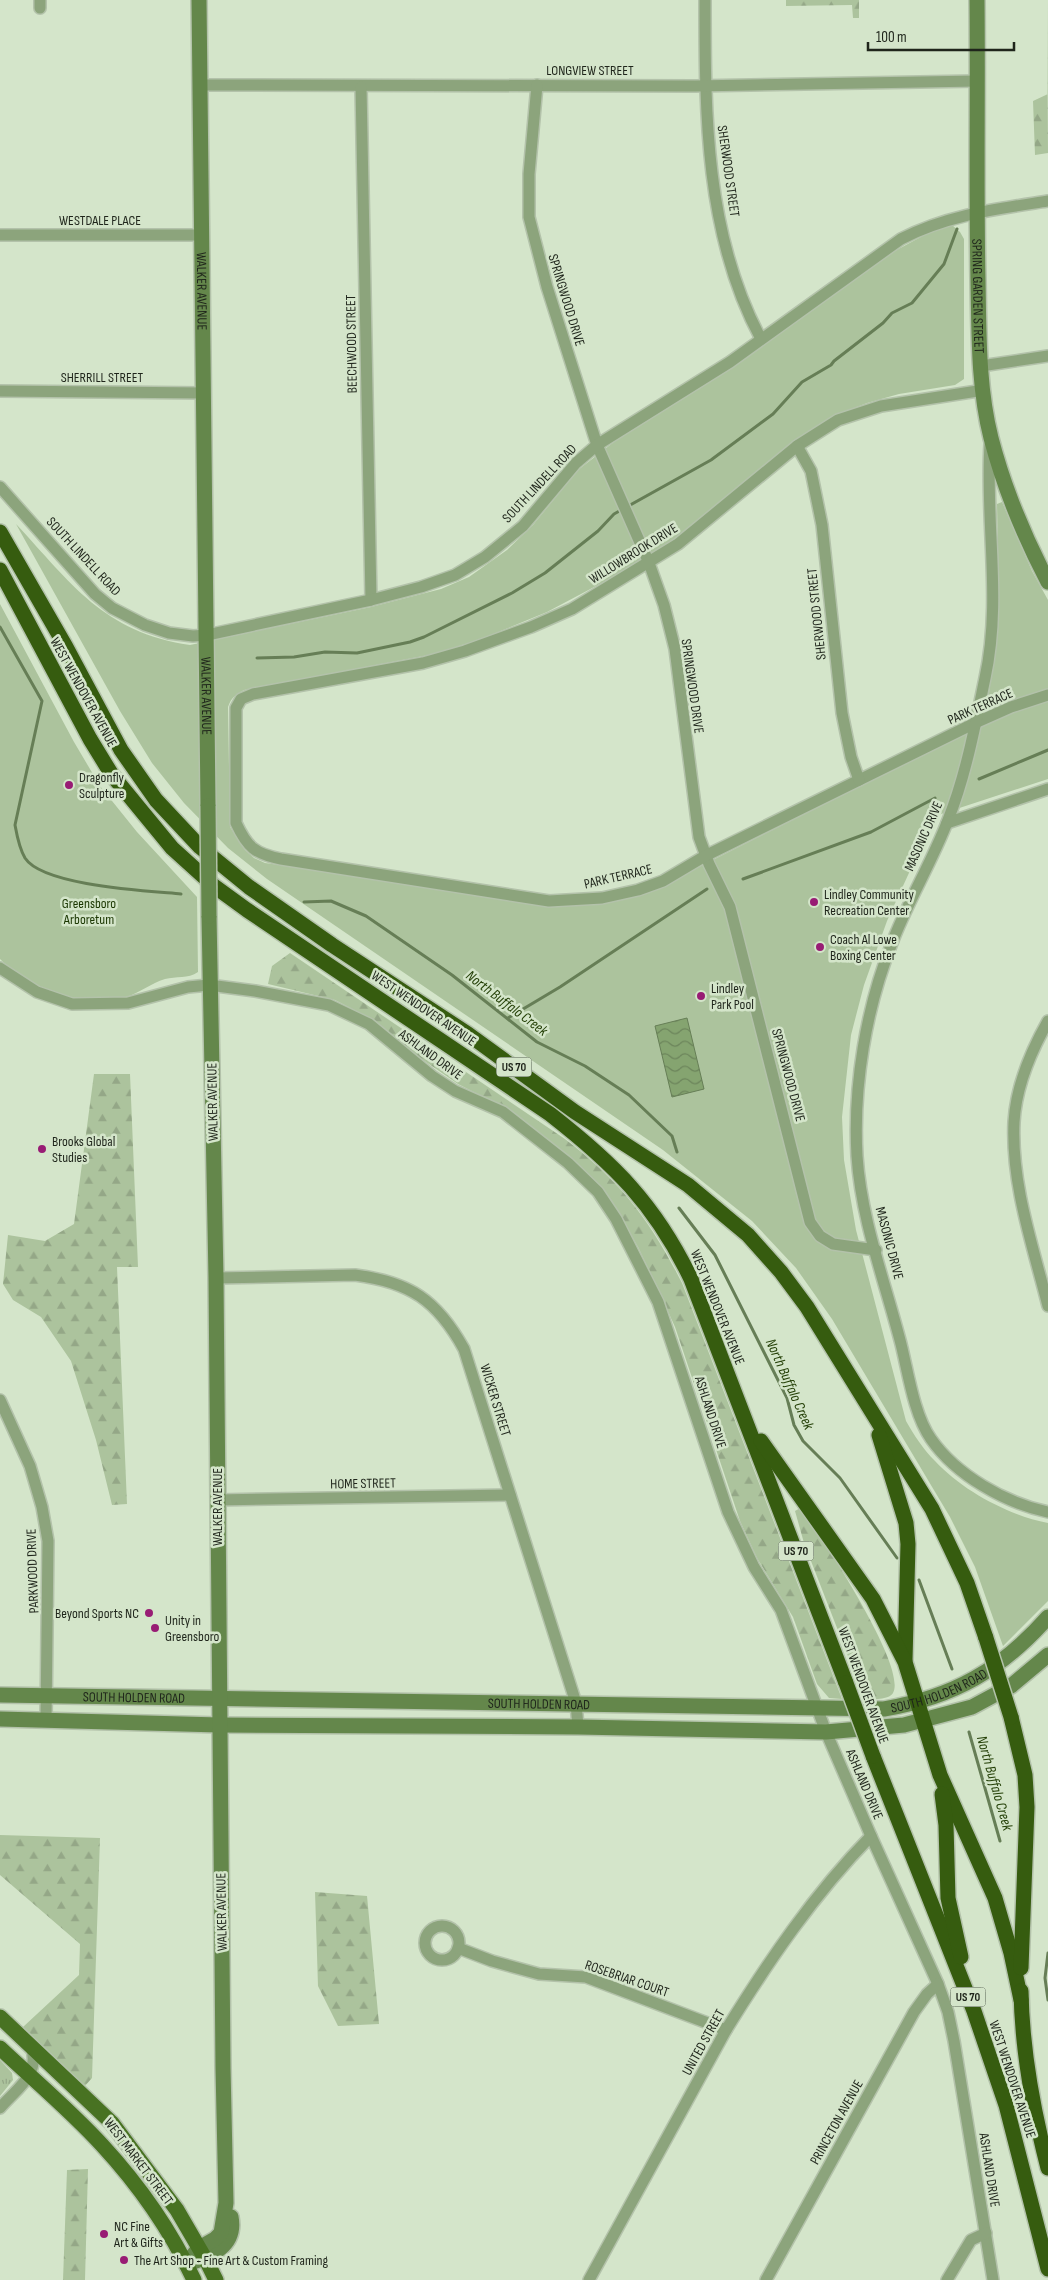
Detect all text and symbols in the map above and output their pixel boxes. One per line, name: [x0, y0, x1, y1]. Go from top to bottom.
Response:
scale bar: [868, 20, 1014, 52]
text: 100 m: [876, 28, 907, 47]
street label: LONGVIEW STREET: [546, 62, 634, 79]
street label: SHERWOOD STREET: [714, 124, 743, 218]
street label: WESTDALE PLACE: [59, 212, 141, 229]
street label: SPRING GARDEN STREET: [968, 239, 988, 354]
street label: WALKER AVENUE: [193, 252, 211, 330]
street label: SPRINGWOOD DRIVE: [544, 252, 589, 348]
street label: BEECHWOOD STREET: [342, 294, 361, 393]
street label: SHERRILL STREET: [61, 369, 144, 386]
street label: SOUTH LINDELL ROAD: [499, 440, 580, 526]
street label: SOUTH LINDELL ROAD: [43, 514, 124, 599]
street label: WILLOWBROOK DRIVE: [586, 519, 681, 587]
street label: SHERWOOD STREET: [803, 567, 830, 661]
street label: WEST WENDOVER AVENUE: [46, 634, 121, 750]
street label: SPRINGWOOD DRIVE: [677, 638, 708, 735]
street label: WALKER AVENUE: [197, 657, 215, 735]
street label: PARK TERRACE: [945, 684, 1016, 728]
place label: Dragonfly Sculpture: [79, 769, 125, 802]
marker: Dragonfly Sculpture: [63, 779, 75, 791]
street label: MASONIC DRIVE: [901, 799, 946, 874]
street label: PARK TERRACE: [582, 860, 654, 893]
place label: Lindley Community Recreation Center: [824, 886, 915, 919]
park label: Greensboro Arboretum: [62, 895, 116, 928]
marker: Lindley Community Recreation Center: [808, 896, 820, 908]
place label: Coach Al Lowe Boxing Center: [830, 931, 897, 964]
marker: Coach Al Lowe Boxing Center: [814, 941, 826, 953]
water label: North Buffalo Creek: [462, 966, 552, 1041]
street label: WEST WENDOVER AVENUE: [368, 967, 480, 1050]
place label: Lindley Park Pool: [711, 980, 754, 1013]
marker: Lindley Park Pool: [695, 990, 707, 1002]
street label: ASHLAND DRIVE: [395, 1025, 466, 1083]
street label: SPRINGWOOD DRIVE: [768, 1027, 809, 1124]
road number: US 70: [496, 1058, 532, 1076]
street label: WALKER AVENUE: [203, 1063, 222, 1141]
place label: Brooks Global Studies: [52, 1133, 115, 1166]
marker: Brooks Global Studies: [36, 1143, 48, 1155]
street label: MASONIC DRIVE: [872, 1205, 907, 1281]
street label: WEST WENDOVER AVENUE: [687, 1247, 748, 1367]
water label: North Buffalo Creek: [761, 1336, 818, 1433]
street label: WICKER STREET: [476, 1362, 515, 1439]
street label: ASHLAND DRIVE: [691, 1373, 730, 1451]
street label: WALKER AVENUE: [209, 1468, 226, 1546]
street label: HOME STREET: [330, 1474, 396, 1493]
street label: PARKWOOD DRIVE: [23, 1528, 42, 1614]
road number: US 70: [778, 1542, 814, 1560]
place label: Beyond Sports NC: [55, 1605, 139, 1622]
marker: Beyond Sports NC: [143, 1607, 155, 1619]
place label: Unity in Greensboro: [165, 1612, 219, 1645]
marker: Unity in Greensboro: [149, 1622, 161, 1634]
street label: WEST WENDOVER AVENUE: [835, 1625, 893, 1746]
street label: SOUTH HOLDEN ROAD: [889, 1665, 990, 1717]
street label: SOUTH HOLDEN ROAD: [83, 1688, 185, 1707]
street label: SOUTH HOLDEN ROAD: [488, 1695, 590, 1713]
water label: North Buffalo Creek: [972, 1734, 1017, 1833]
street label: ASHLAND DRIVE: [842, 1745, 887, 1822]
street label: WALKER AVENUE: [212, 1873, 231, 1951]
street label: ROSEBRIAR COURT: [583, 1956, 671, 2001]
road number: US 70: [950, 1988, 986, 2006]
street label: UNITED STREET: [678, 2006, 729, 2078]
street label: WEST WENDOVER AVENUE: [985, 2018, 1040, 2140]
street label: PRINCETON AVENUE: [806, 2077, 867, 2168]
street label: WEST MARKET STREET: [100, 2114, 177, 2208]
street label: ASHLAND DRIVE: [975, 2131, 1004, 2209]
place label: NC Fine Art & Gifts: [113, 2218, 163, 2251]
marker: NC Fine Art & Gifts: [98, 2228, 110, 2240]
place label: The Art Shop - Fine Art & Custom Framing: [134, 2252, 329, 2269]
marker: The Art Shop - Fine Art & Custom Framing: [118, 2254, 130, 2266]

